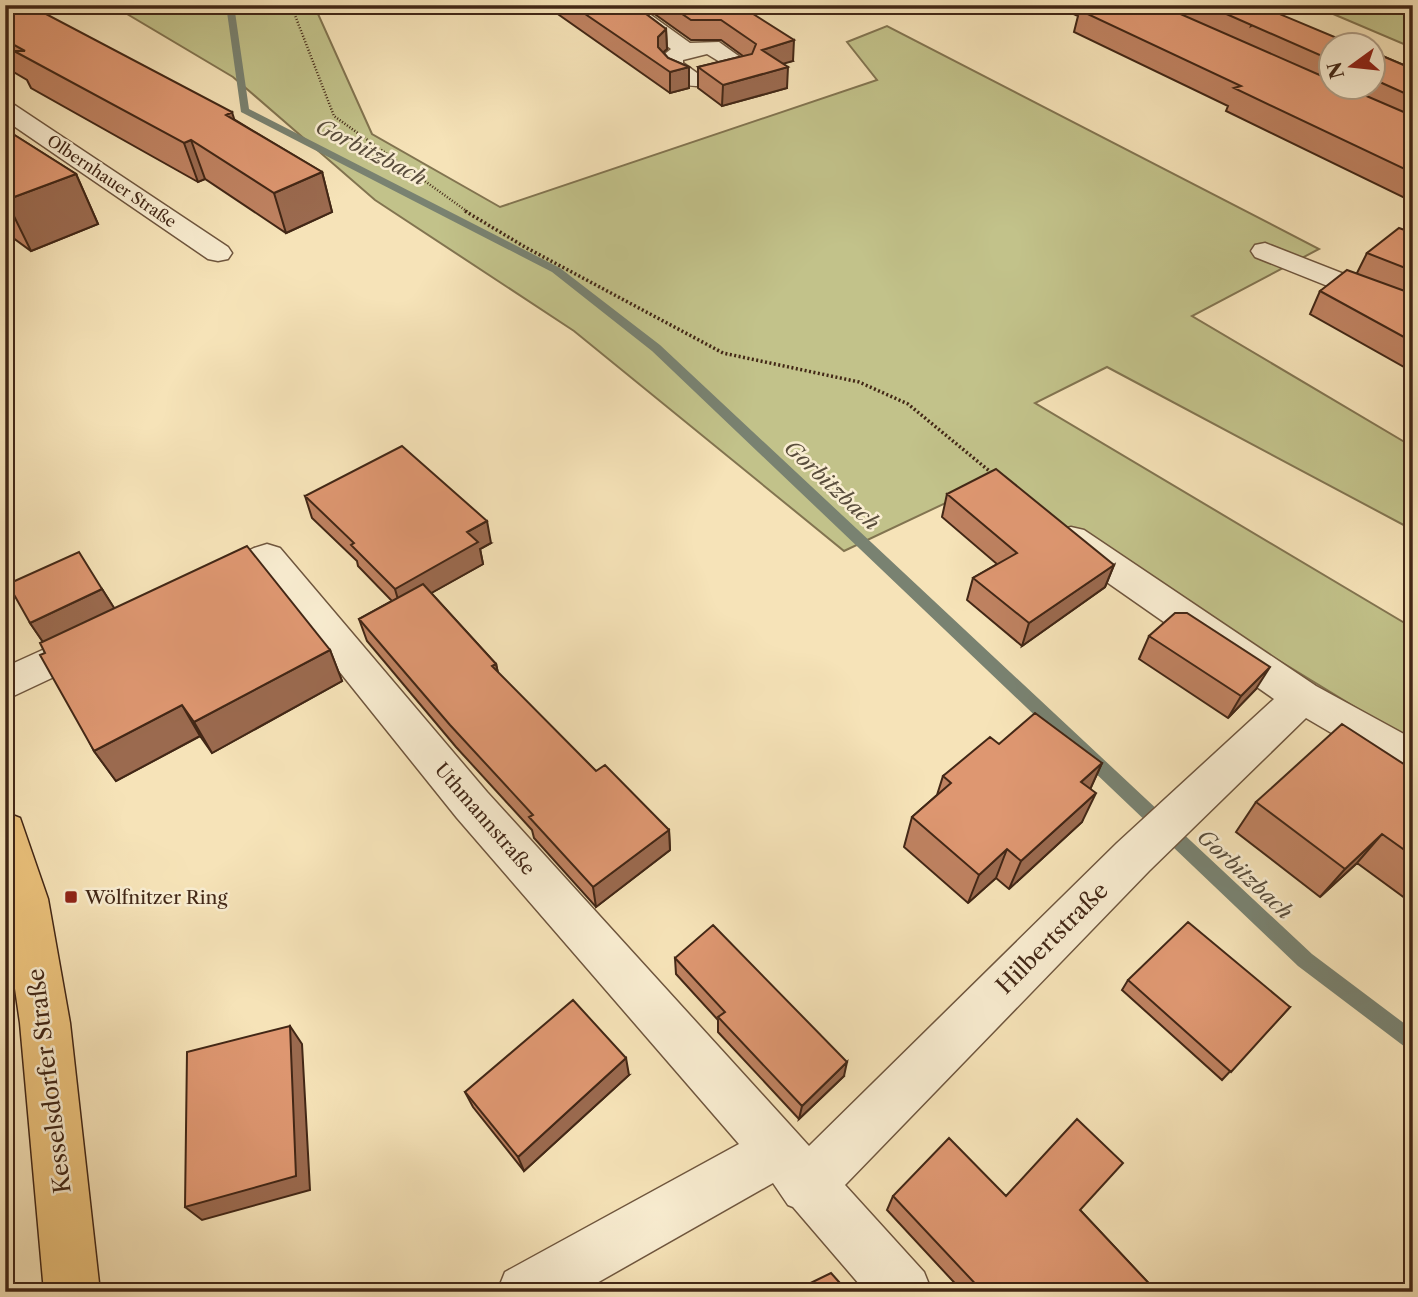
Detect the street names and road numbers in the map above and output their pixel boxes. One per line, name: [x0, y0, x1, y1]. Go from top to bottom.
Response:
street label: Olbernhauer Straße: [44, 130, 180, 232]
street label: Uthmannstraße: [430, 758, 540, 880]
street label: Hilbertstraße: [990, 876, 1114, 1000]
street label: Kesselsdorfer Straße: [21, 967, 77, 1195]

